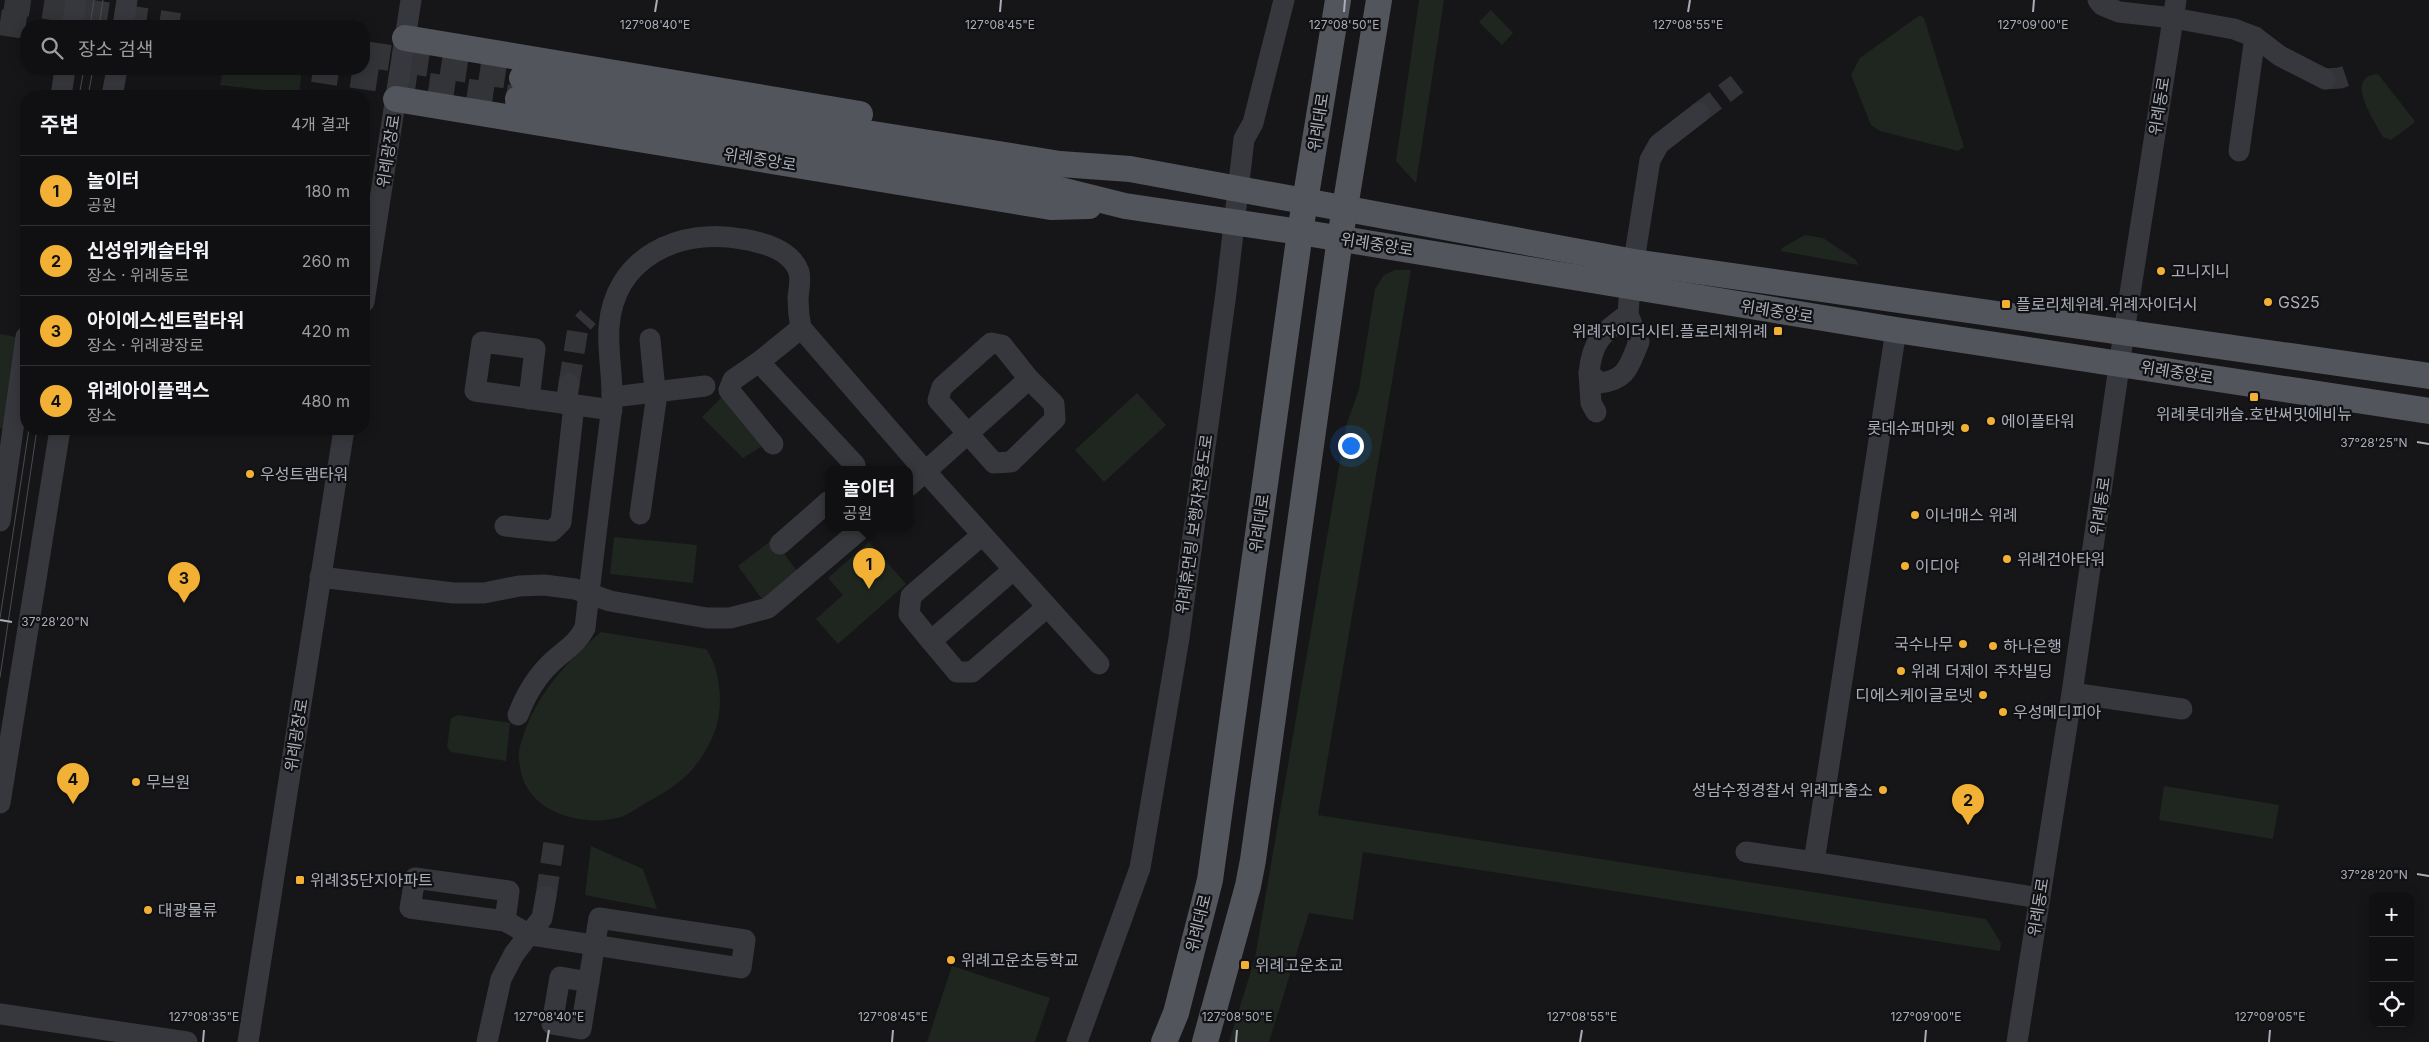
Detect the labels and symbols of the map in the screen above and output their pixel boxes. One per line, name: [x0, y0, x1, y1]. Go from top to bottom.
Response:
text: 127°08'40"E: [620, 17, 690, 32]
text: 127°08'45"E: [965, 17, 1035, 32]
text: 127°08'50"E: [1309, 17, 1379, 32]
text: 127°08'55"E: [1653, 17, 1723, 32]
text: 127°09'00"E: [1997, 17, 2069, 32]
street label: 위례동로: [2145, 75, 2174, 137]
street label: 위례대로: [1304, 91, 1333, 153]
street label: 위례광장로: [372, 113, 404, 189]
street label: 위례중앙로: [722, 143, 798, 175]
street label: 위례중앙로: [1339, 228, 1415, 260]
place label: 고니지니: [2171, 261, 2230, 281]
marker: 고니지니: [2155, 265, 2167, 277]
place label: GS25: [2278, 292, 2320, 312]
place label: 플로리체위례.위례자이더시: [2016, 294, 2197, 314]
street label: 위례중앙로: [1739, 295, 1815, 327]
marker: GS25: [2262, 296, 2274, 308]
marker: 플로리체위례.위례자이더시: [2000, 298, 2012, 310]
place label: 위례자이더시티.플로리체위례: [1572, 321, 1768, 341]
marker: 위례자이더시티.플로리체위례: [1772, 325, 1784, 337]
street label: 위례중앙로: [2139, 356, 2215, 388]
marker: 위례롯데캐슬.호반써밋에비뉴: [2248, 391, 2260, 403]
place label: 위례롯데캐슬.호반써밋에비뉴: [2156, 404, 2352, 424]
place label: 에이플타워: [2001, 411, 2075, 431]
marker: 에이플타워: [1985, 415, 1997, 427]
place label: 롯데슈퍼마켓: [1867, 418, 1955, 438]
marker: 롯데슈퍼마켓: [1959, 422, 1971, 434]
street label: 위례휴먼링 보행자전용도로: [1171, 433, 1217, 615]
your location: [1338, 433, 1364, 459]
text: 37°28'25"N: [2340, 435, 2408, 450]
place label: 우성트램타워: [260, 464, 348, 484]
marker: 우성트램타워: [244, 468, 256, 480]
street label: 위례동로: [2086, 475, 2114, 537]
street label: 위례대로: [1245, 492, 1273, 554]
place label: 이너매스 위례: [1925, 505, 2018, 525]
marker: 이너매스 위례: [1909, 509, 1921, 521]
pin: 1: [853, 548, 885, 589]
place label: 위례건아타워: [2017, 549, 2105, 569]
marker: 위례건아타워: [2001, 553, 2013, 565]
place label: 이디야: [1915, 556, 1959, 576]
marker: 이디야: [1899, 560, 1911, 572]
pin: 3: [168, 562, 200, 603]
text: 37°28'20"N: [21, 614, 89, 629]
place label: 국수나무: [1894, 634, 1953, 654]
place label: 하나은행: [2003, 636, 2062, 656]
marker: 국수나무: [1957, 638, 1969, 650]
marker: 하나은행: [1987, 640, 1999, 652]
place label: 위례 더제이 주차빌딩: [1911, 661, 2052, 681]
marker: 위례 더제이 주차빌딩: [1895, 665, 1907, 677]
place label: 디에스케이글로넷: [1855, 685, 1973, 705]
marker: 디에스케이글로넷: [1977, 689, 1989, 701]
street label: 위례광장로: [280, 697, 312, 773]
place label: 우성메디피아: [2013, 702, 2102, 722]
marker: 우성메디피아: [1997, 706, 2009, 718]
pin: 4: [57, 763, 89, 804]
place label: 무브원: [146, 772, 190, 792]
marker: 무브원: [130, 776, 142, 788]
place label: 성남수정경찰서 위례파출소: [1692, 780, 1873, 800]
marker: 성남수정경찰서 위례파출소: [1877, 784, 1889, 796]
pin: 2: [1952, 784, 1984, 825]
text: 37°28'20"N: [2340, 867, 2408, 882]
place label: 위례35단지아파트: [310, 870, 433, 890]
marker: 위례35단지아파트: [294, 874, 306, 886]
street label: 위례동로: [2024, 876, 2053, 938]
street label: 위례대로: [1181, 892, 1215, 954]
place label: 대광물류: [158, 900, 217, 920]
marker: 대광물류: [142, 904, 154, 916]
place label: 위례고운초등학교: [961, 950, 1079, 970]
marker: 위례고운초등학교: [945, 954, 957, 966]
place label: 위례고운초교: [1255, 955, 1343, 975]
marker: 위례고운초교: [1239, 959, 1251, 971]
text: 127°08'35"E: [169, 1009, 239, 1024]
text: 127°08'40"E: [514, 1009, 584, 1024]
text: 127°08'45"E: [858, 1009, 928, 1024]
text: 127°08'50"E: [1202, 1009, 1272, 1024]
text: 127°08'55"E: [1547, 1009, 1617, 1024]
text: 127°09'00"E: [1890, 1009, 1962, 1024]
text: 127°09'05"E: [2235, 1009, 2305, 1024]

